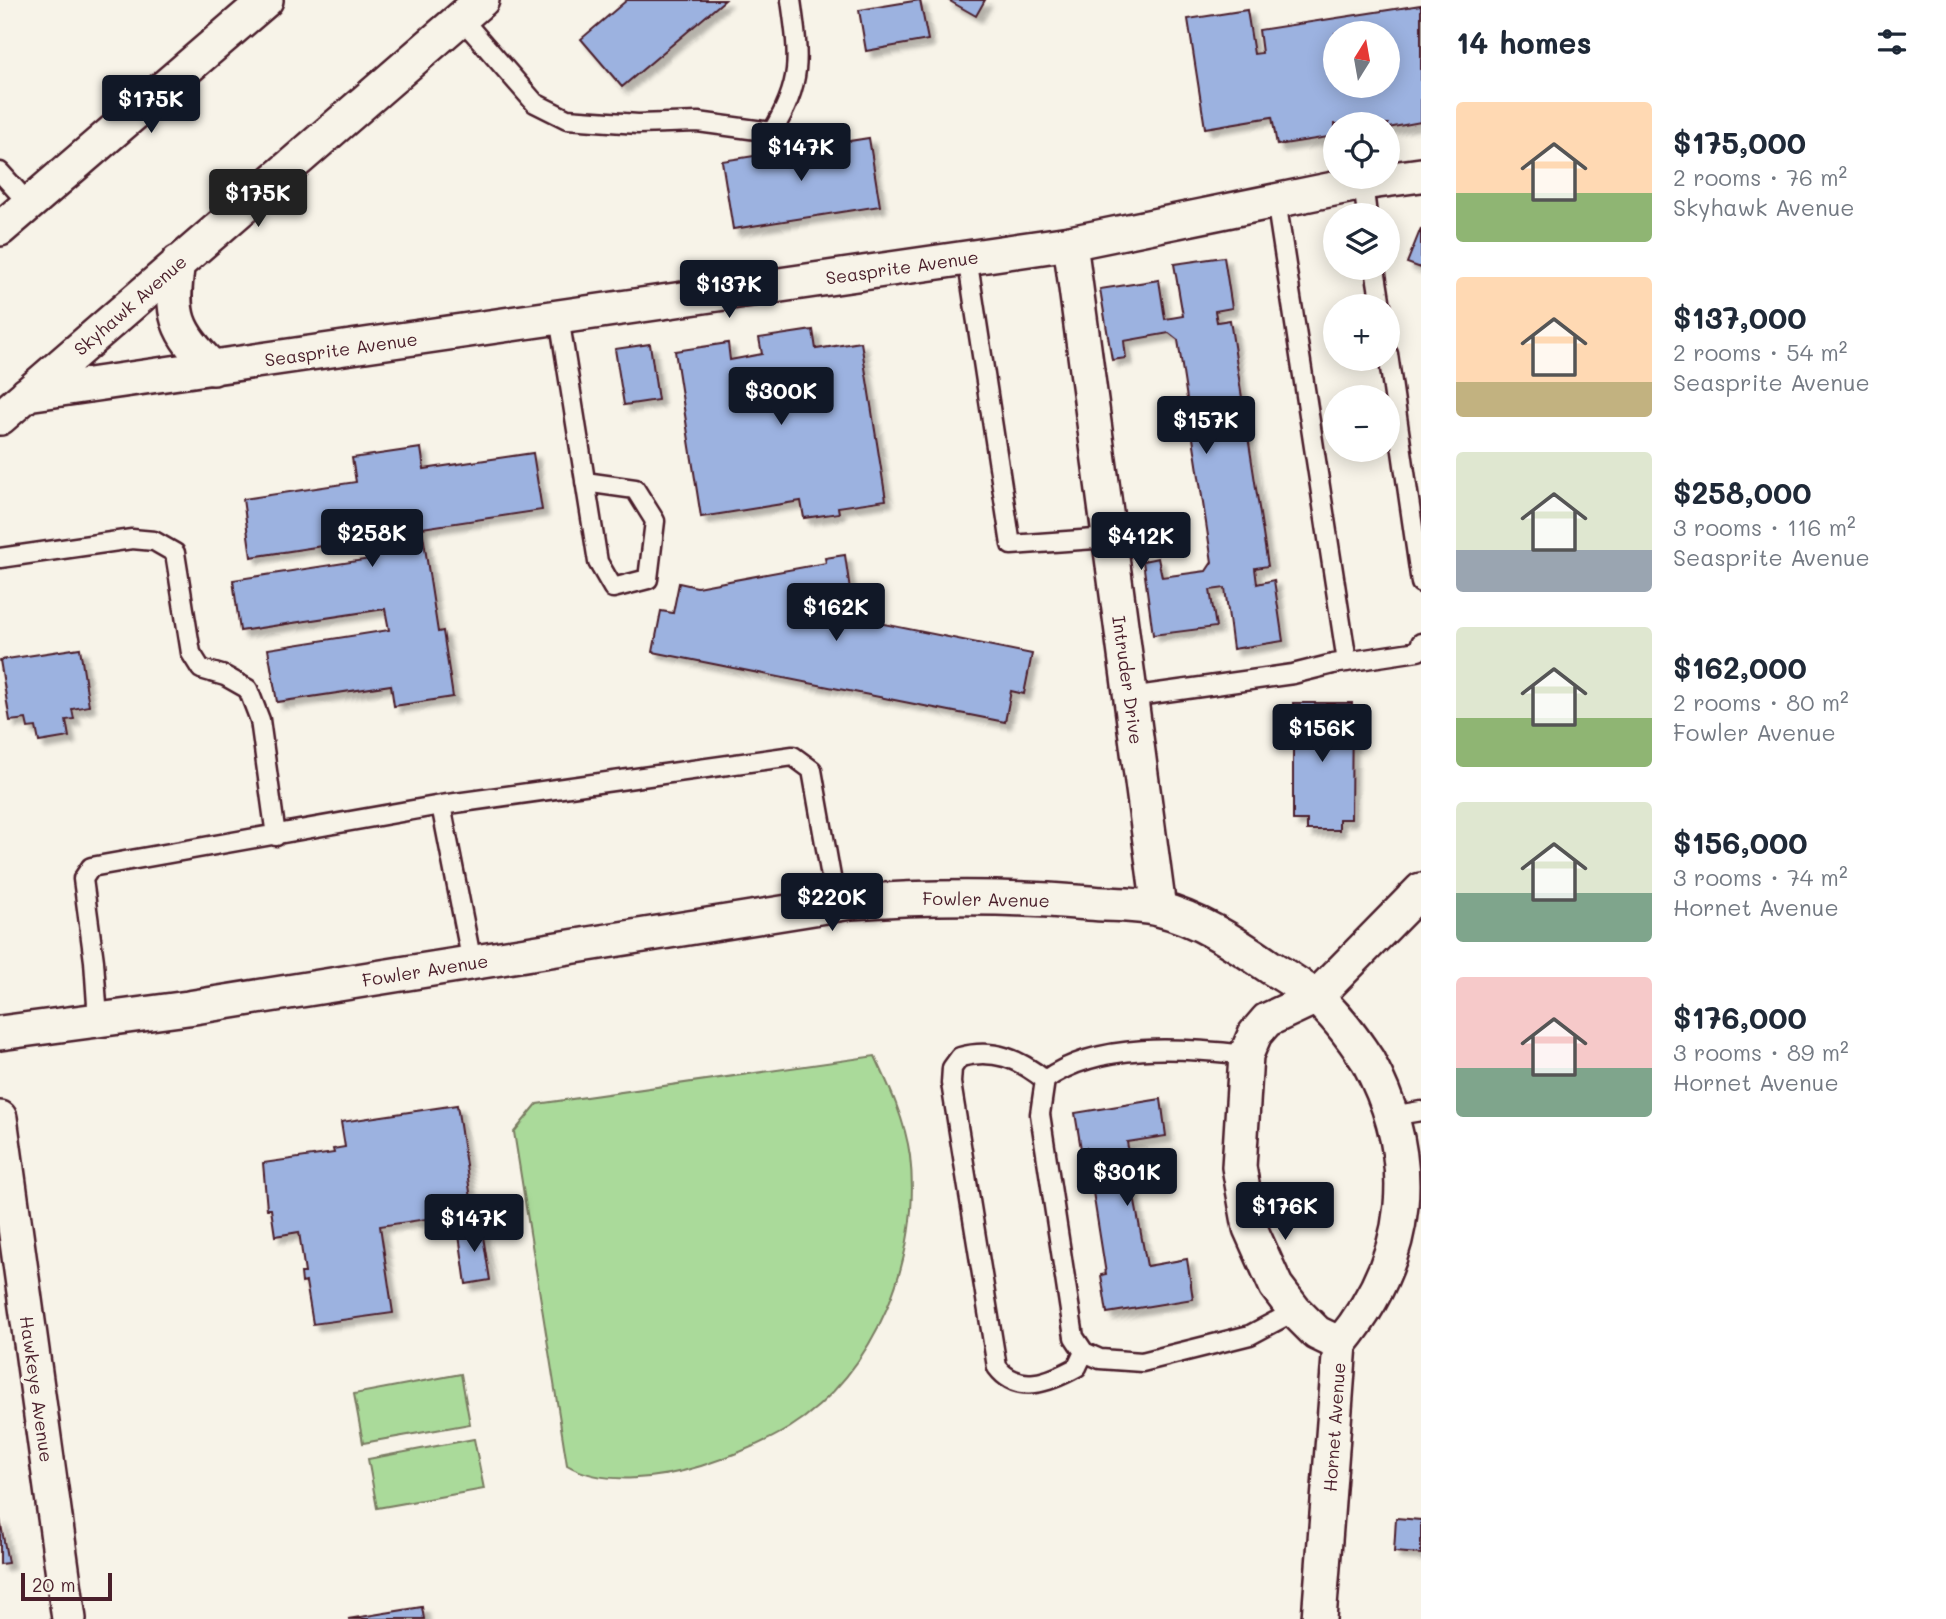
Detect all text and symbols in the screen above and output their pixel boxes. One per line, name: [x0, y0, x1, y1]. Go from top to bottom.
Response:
north arrow: [1323, 21, 1400, 98]
map controls: [1323, 21, 1400, 462]
text: 14 homes: [1456, 22, 1592, 62]
icon: filters: [1873, 23, 1911, 61]
pin: $175K: [102, 76, 200, 135]
text: $175K: [118, 83, 184, 113]
button: locate: [1323, 112, 1400, 189]
text: $175,000: [1673, 122, 1806, 162]
pin: $147K: [752, 124, 850, 183]
icon: home: [1512, 130, 1596, 214]
text: $147K: [768, 131, 834, 161]
text: 2 rooms · 76 m²: [1673, 162, 1847, 192]
pin: $175K: [209, 170, 307, 229]
text: $175K: [225, 177, 291, 207]
text: Skyhawk Avenue: [1673, 192, 1854, 222]
button: layers: [1323, 203, 1400, 280]
street label: Seasprite Avenue: [824, 244, 980, 290]
street label: Skyhawk Avenue: [69, 249, 191, 361]
pin: $137K: [680, 260, 778, 320]
text: $137K: [696, 268, 762, 298]
button: +: [1323, 294, 1400, 371]
text: $137,000: [1673, 297, 1807, 337]
icon: home: [1512, 305, 1596, 389]
street label: Seasprite Avenue: [263, 326, 419, 372]
text: 2 rooms · 54 m²: [1673, 337, 1848, 367]
text: Seasprite Avenue: [1673, 367, 1870, 397]
pin: $300K: [732, 368, 830, 427]
text: $300K: [745, 375, 817, 405]
button: −: [1323, 385, 1400, 462]
pin: $157K: [1157, 396, 1255, 456]
text: $157K: [1173, 404, 1239, 434]
text: $258,000: [1673, 472, 1812, 512]
icon: home: [1512, 480, 1596, 564]
pin: $258K: [323, 510, 421, 569]
pin: $412K: [1092, 512, 1190, 572]
text: 3 rooms · 116 m²: [1673, 512, 1856, 542]
text: $258K: [337, 517, 407, 547]
text: $412K: [1108, 520, 1174, 550]
text: Seasprite Avenue: [1673, 542, 1870, 572]
pin: $162K: [787, 584, 885, 643]
text: $162K: [803, 591, 869, 621]
street label: Intruder Drive: [1107, 614, 1149, 746]
text: $162,000: [1673, 647, 1807, 687]
icon: home: [1512, 655, 1596, 739]
text: 2 rooms · 80 m²: [1673, 687, 1849, 717]
pin: $156K: [1273, 704, 1371, 764]
text: $156K: [1289, 712, 1355, 742]
text: Fowler Avenue: [1673, 717, 1836, 747]
text: $156,000: [1673, 822, 1808, 862]
icon: home: [1512, 830, 1596, 914]
text: 3 rooms · 74 m²: [1673, 862, 1848, 892]
pin: $220K: [783, 874, 881, 933]
text: $220K: [797, 881, 867, 911]
street label: Fowler Avenue: [922, 886, 1050, 912]
text: Hornet Avenue: [1673, 892, 1839, 922]
street label: Fowler Avenue: [360, 948, 490, 992]
text: $176,000: [1673, 997, 1807, 1037]
icon: home: [1512, 1005, 1596, 1089]
text: 3 rooms · 89 m²: [1673, 1037, 1849, 1067]
text: Hornet Avenue: [1673, 1067, 1839, 1097]
pin: $301K: [1078, 1148, 1176, 1208]
text: $301K: [1093, 1156, 1161, 1186]
pin: $176K: [1236, 1182, 1334, 1242]
text: $176K: [1252, 1190, 1318, 1220]
pin: $147K: [425, 1194, 523, 1254]
text: $147K: [441, 1202, 507, 1232]
street label: Hawkeye Avenue: [15, 1314, 59, 1464]
street label: Hornet Avenue: [1318, 1362, 1350, 1492]
scale bar: [21, 1570, 112, 1602]
text: 20 m: [32, 1572, 76, 1597]

